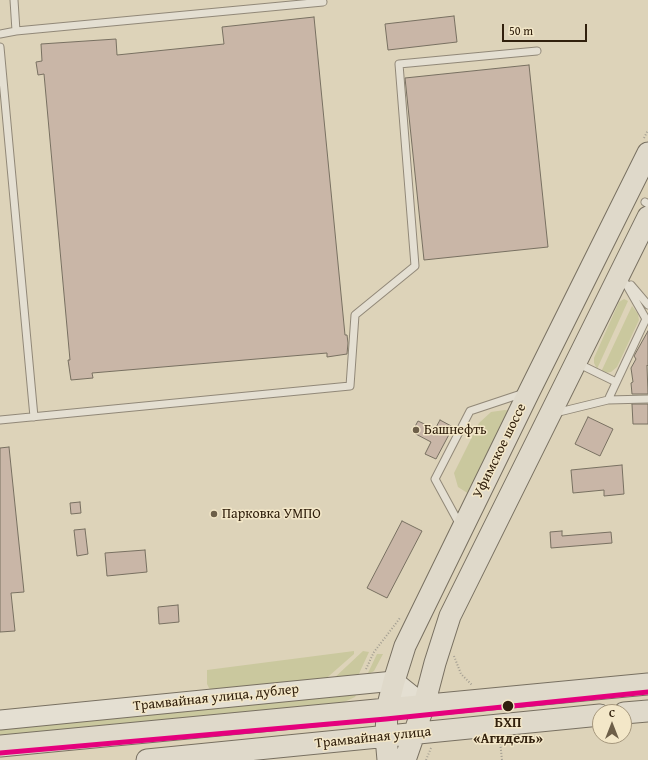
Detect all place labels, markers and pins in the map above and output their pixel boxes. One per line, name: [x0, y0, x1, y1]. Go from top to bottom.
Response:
place label: Башнефть: [424, 422, 487, 438]
marker: Башнефть: [411, 425, 421, 435]
place label: Парковка УМПО: [222, 506, 321, 522]
marker: Парковка УМПО: [209, 509, 219, 519]
marker: БХП «Агидель»: [501, 699, 515, 713]
place label: БХП «Агидель»: [473, 715, 543, 748]

